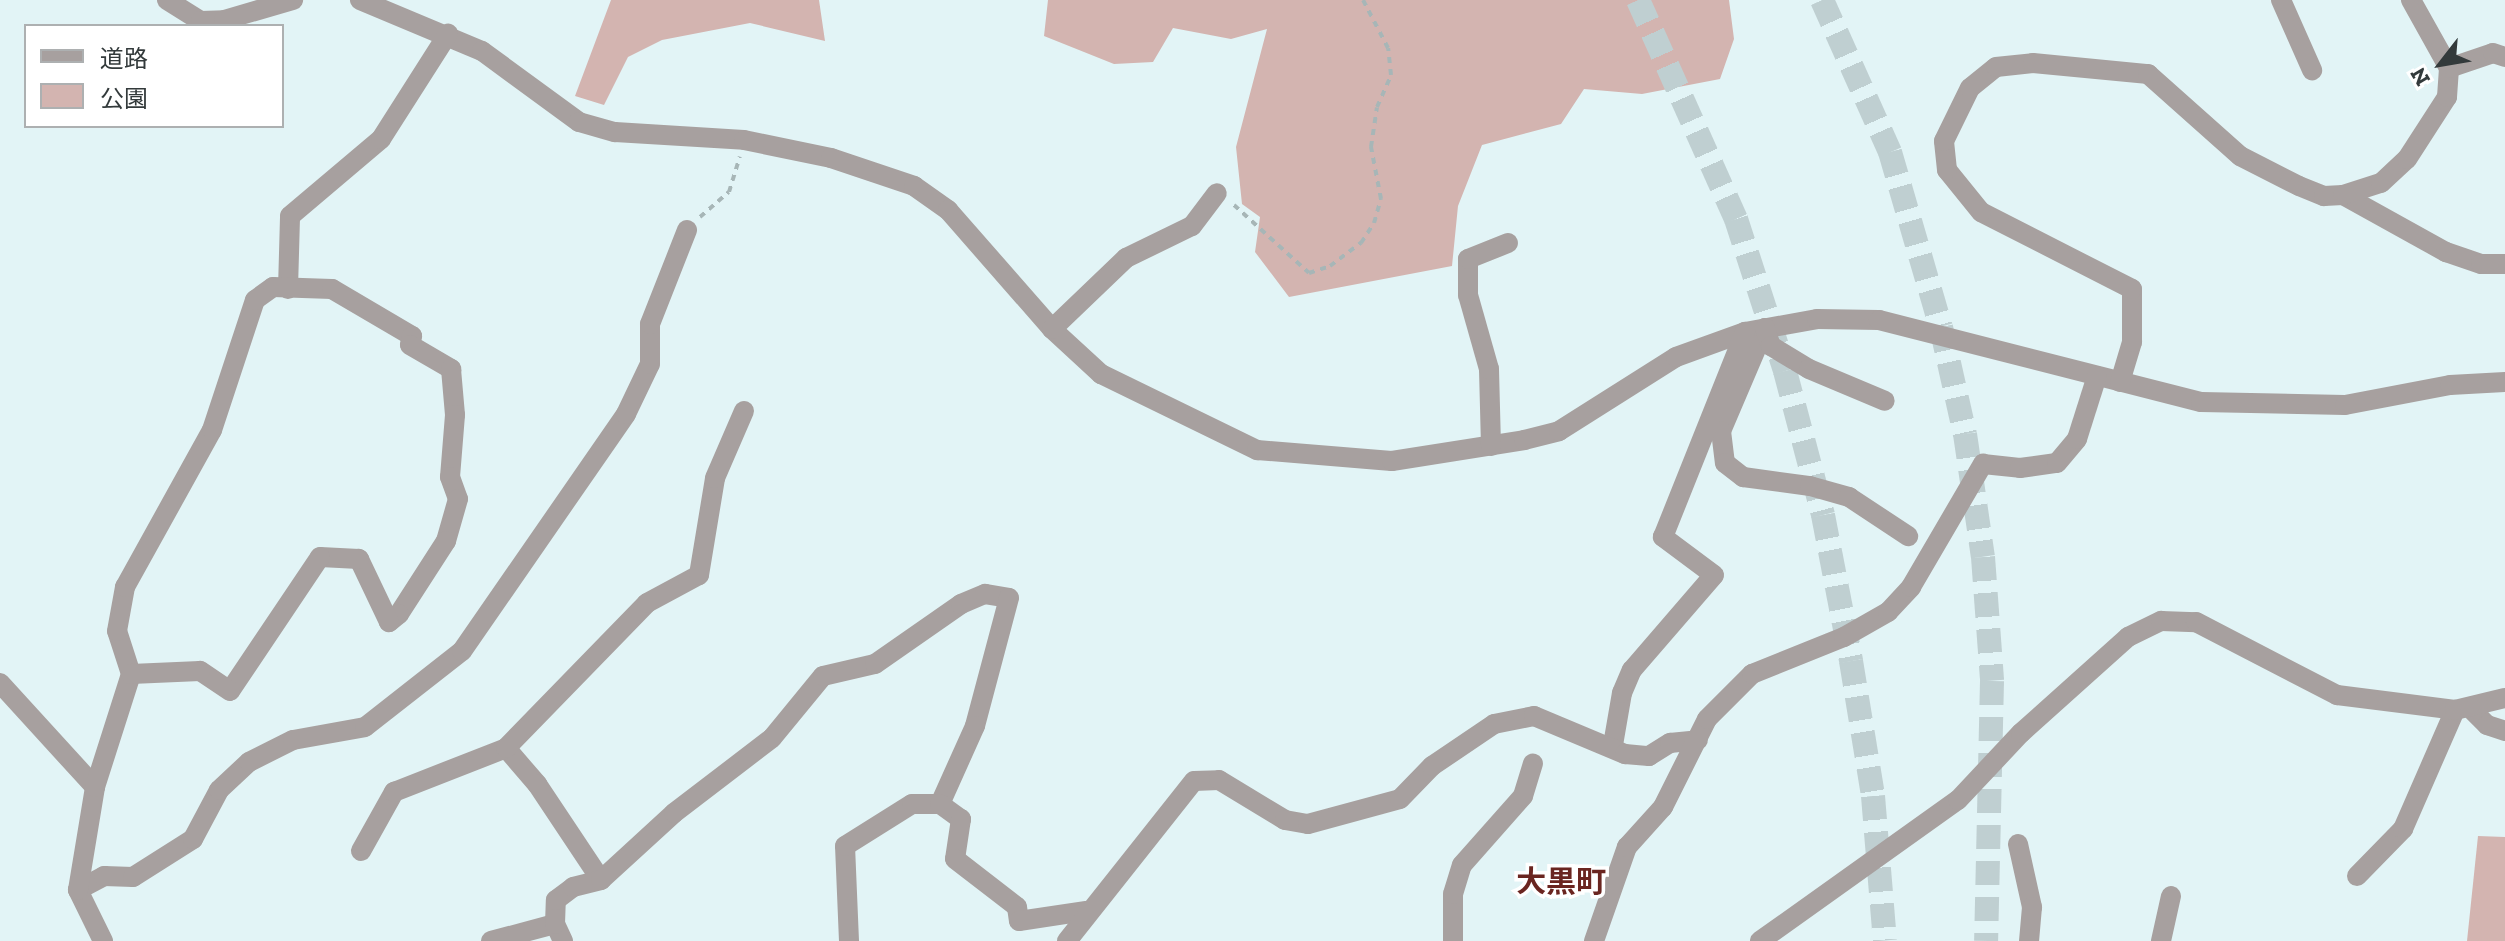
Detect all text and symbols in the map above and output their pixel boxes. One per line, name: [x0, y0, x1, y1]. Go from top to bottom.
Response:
legend: [24, 24, 284, 128]
north arrow: [2401, 24, 2481, 104]
text: 道路: [100, 44, 148, 73]
text: N: [2404, 63, 2436, 91]
text: 公園: [100, 84, 148, 113]
district label: 大黒町: [1516, 864, 1606, 900]

